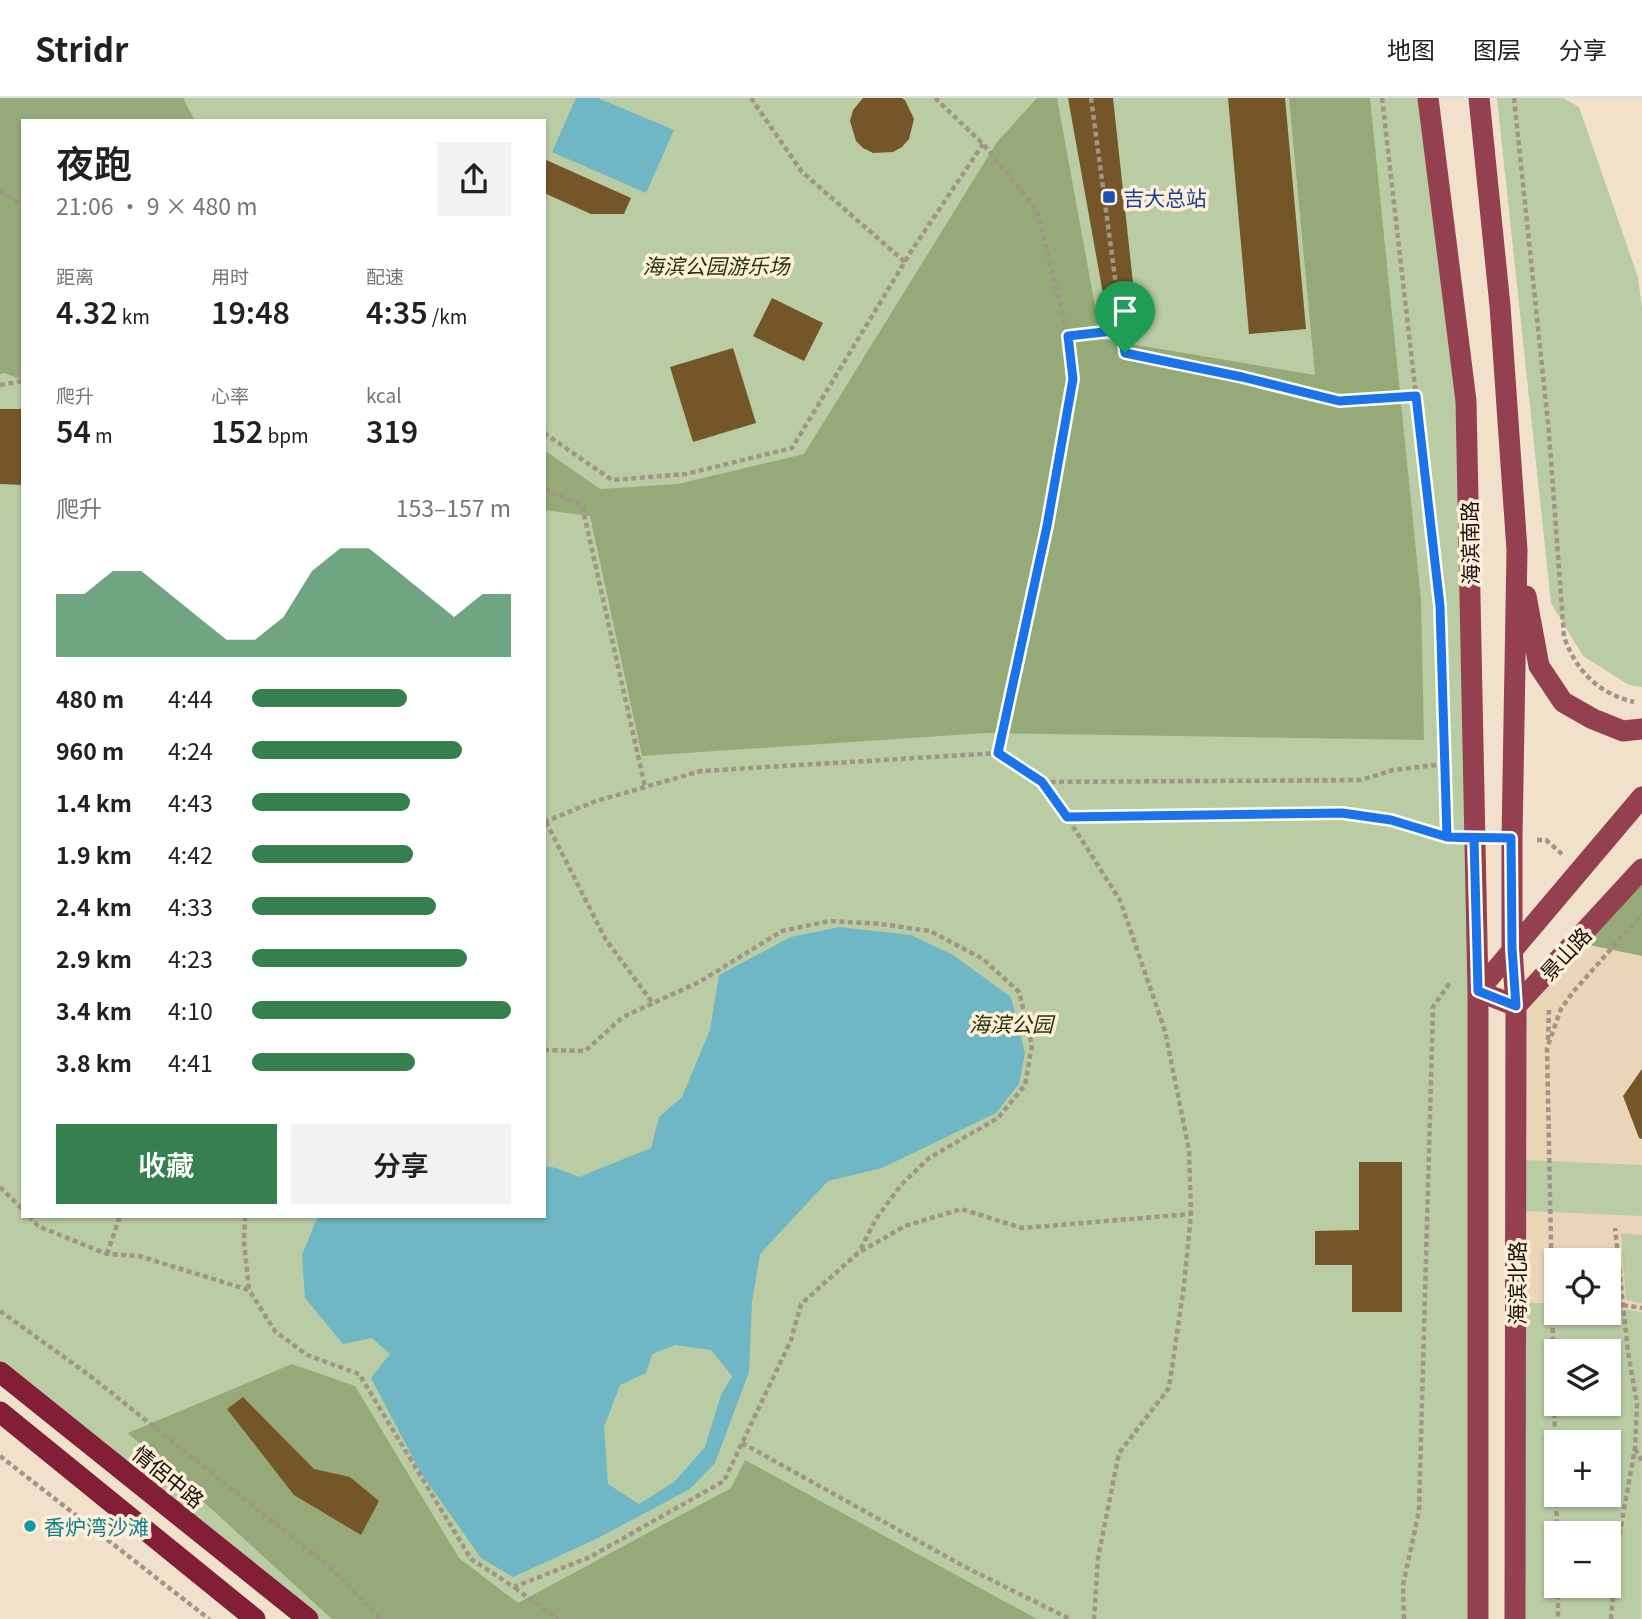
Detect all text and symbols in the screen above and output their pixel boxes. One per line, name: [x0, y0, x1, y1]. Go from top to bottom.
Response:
text: Stridr: [35, 24, 128, 72]
text: 地图: [1387, 31, 1435, 66]
text: 图层: [1473, 31, 1521, 66]
text: 分享: [1559, 31, 1607, 66]
text: 夜跑: [56, 134, 132, 189]
button: share: [437, 142, 511, 216]
place label: 吉大总站: [1123, 182, 1207, 212]
text: 21:06 · 9 × 480 m: [56, 188, 258, 222]
marker: 吉大总站: [1101, 189, 1117, 205]
park label: 海滨公园游乐场: [643, 250, 791, 280]
text: 距离: [56, 262, 94, 289]
text: 用时: [211, 262, 249, 289]
text: 配速: [366, 262, 404, 289]
pin: [1095, 281, 1155, 353]
text: 4.32: [56, 289, 118, 333]
text: 19:48: [211, 289, 290, 333]
text: 4:35: [366, 289, 428, 333]
icon: arrive: [1106, 292, 1144, 330]
text: km: [118, 302, 150, 329]
text: /km: [428, 302, 467, 329]
text: 爬升: [56, 381, 94, 408]
text: 心率: [211, 381, 249, 408]
text: kcal: [366, 381, 402, 408]
text: 54: [56, 408, 91, 452]
text: 152: [211, 408, 263, 452]
text: 319: [366, 408, 418, 452]
text: m: [91, 421, 113, 448]
text: bpm: [263, 421, 309, 448]
text: 爬升: [56, 490, 102, 524]
text: 153–157 m: [396, 490, 511, 524]
street label: 海滨南路: [1453, 501, 1485, 585]
text: 480 m: [56, 681, 124, 715]
text: 4:44: [168, 681, 213, 715]
text: 960 m: [56, 733, 124, 767]
text: 4:24: [168, 733, 213, 767]
text: 1.4 km: [56, 785, 132, 819]
text: 4:43: [168, 785, 213, 819]
text: 1.9 km: [56, 837, 132, 871]
text: 4:42: [168, 837, 213, 871]
text: 2.4 km: [56, 889, 132, 923]
text: 4:33: [168, 889, 213, 923]
street label: 景山路: [1533, 920, 1597, 986]
text: 2.9 km: [56, 941, 132, 975]
text: 4:23: [168, 941, 213, 975]
text: 3.4 km: [56, 993, 132, 1027]
text: 4:10: [168, 993, 213, 1027]
park label: 海滨公园: [969, 1008, 1056, 1038]
text: 3.8 km: [56, 1045, 132, 1079]
text: 4:41: [168, 1045, 213, 1079]
button: 收藏: [56, 1124, 277, 1204]
button: 分享: [291, 1124, 511, 1204]
street label: 海滨北路: [1501, 1241, 1531, 1325]
map controls: [1544, 1248, 1621, 1598]
button: locate: [1544, 1248, 1621, 1325]
button: layers: [1544, 1339, 1621, 1416]
button: +: [1544, 1430, 1621, 1507]
street label: 情侶中路: [127, 1438, 211, 1514]
place label: 香炉湾沙滩: [44, 1511, 149, 1541]
marker: 香炉湾沙滩: [22, 1518, 38, 1534]
button: −: [1544, 1521, 1621, 1598]

